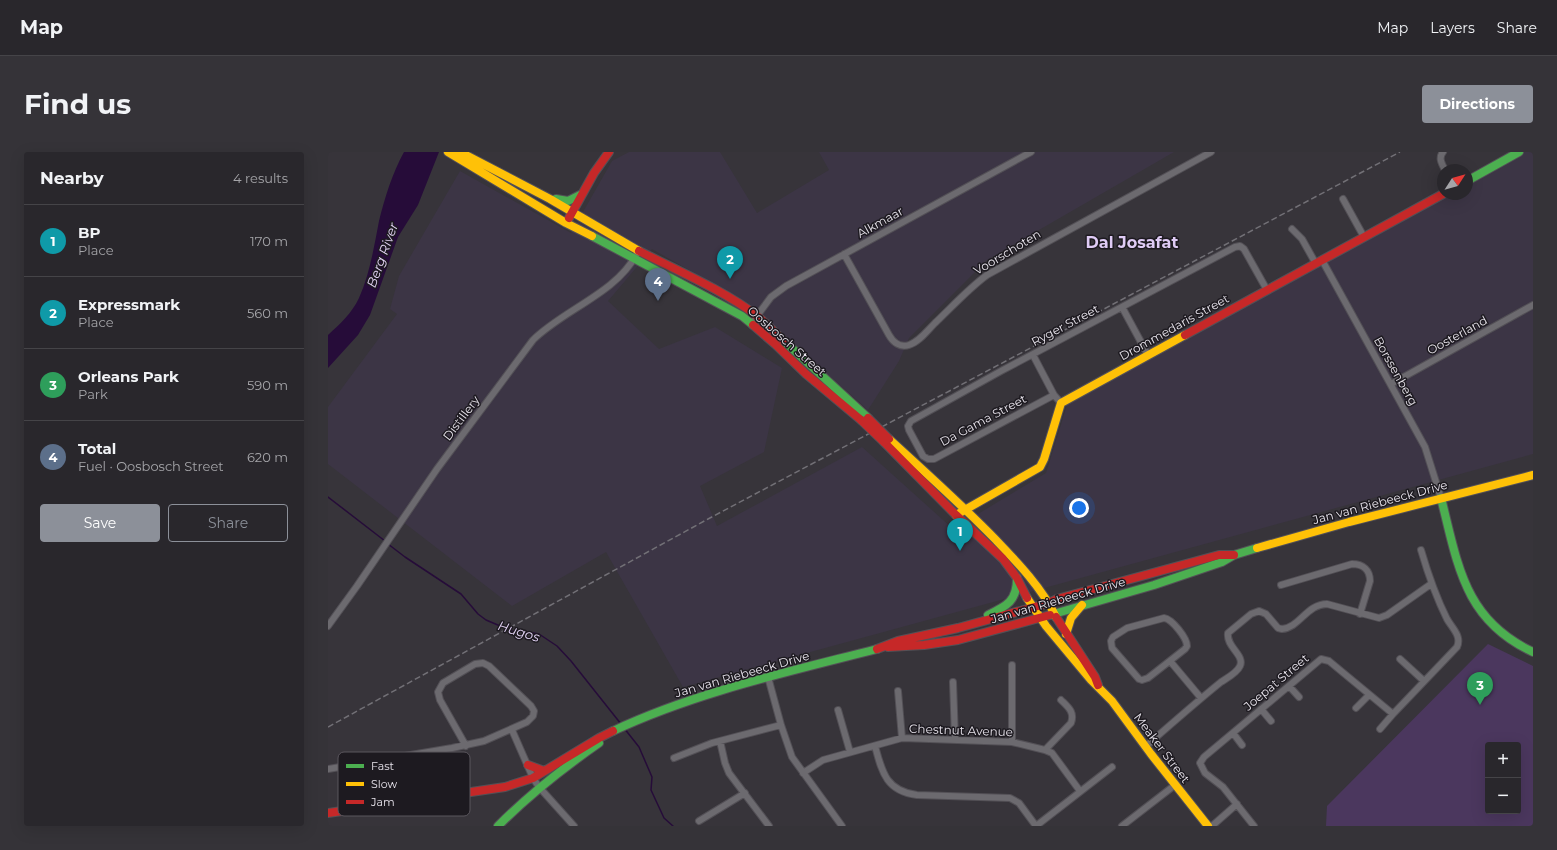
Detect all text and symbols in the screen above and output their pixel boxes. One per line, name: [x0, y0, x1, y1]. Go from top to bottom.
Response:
text: Map: [20, 16, 63, 39]
text: Map: [1377, 19, 1408, 37]
text: Layers: [1430, 19, 1475, 37]
text: Share: [1497, 19, 1537, 37]
button: Directions: [1422, 85, 1533, 123]
text: Find us: [24, 87, 131, 121]
north arrow: [1437, 164, 1473, 200]
text: Nearby: [40, 168, 104, 188]
text: 4 results: [233, 170, 288, 186]
street label: Alkmaar: [854, 203, 906, 241]
water label: Berg River: [363, 220, 401, 290]
text: BP: [78, 223, 100, 242]
street label: Voorschoten: [971, 226, 1043, 278]
text: 1: [50, 233, 56, 249]
text: 170 m: [250, 233, 288, 249]
district label: Dal Josafat: [1086, 233, 1178, 252]
text: Place: [78, 242, 114, 258]
pin: 2: [717, 246, 743, 279]
pin: 4: [645, 268, 671, 301]
street label: Drommedaris Street: [1116, 291, 1232, 363]
text: Expressmark: [78, 295, 180, 314]
street label: Ryger Street: [1028, 301, 1102, 349]
street label: Oosbosch Street: [745, 303, 829, 379]
text: 2: [49, 305, 57, 321]
text: 560 m: [247, 305, 288, 321]
street label: Oosterland: [1424, 312, 1490, 358]
text: Place: [78, 314, 114, 330]
street label: Borssenberg: [1371, 334, 1421, 408]
text: Orleans Park: [78, 367, 179, 386]
text: 3: [49, 377, 57, 393]
text: 590 m: [247, 377, 288, 393]
text: Park: [78, 386, 108, 402]
street label: Da Gama Street: [937, 391, 1029, 449]
street label: Distillery: [439, 392, 483, 443]
text: Total: [78, 439, 116, 458]
text: 4: [49, 449, 57, 465]
text: 620 m: [247, 449, 288, 465]
text: Fuel · Oosbosch Street: [78, 458, 224, 474]
street label: Jan van Riebeeck Drive: [1310, 477, 1449, 528]
your location: [1069, 498, 1089, 518]
button: Save: [40, 504, 160, 542]
button: Share: [168, 504, 288, 542]
pin: 1: [947, 518, 973, 551]
street label: Jan van Riebeeck Drive: [988, 574, 1127, 627]
water label: Hugos: [496, 617, 542, 645]
street label: Jan van Riebeeck Drive: [672, 648, 811, 701]
street label: Joepat Street: [1240, 650, 1312, 714]
pin: 3: [1467, 672, 1493, 705]
street label: Meaker Street: [1131, 710, 1193, 786]
street label: Chestnut Avenue: [909, 721, 1013, 739]
map controls: [1485, 742, 1521, 814]
button: +: [1485, 742, 1521, 778]
legend: [338, 752, 470, 816]
text: Fast: [371, 759, 395, 773]
text: Slow: [371, 777, 397, 791]
button: −: [1485, 778, 1521, 814]
text: Jam: [370, 795, 395, 809]

